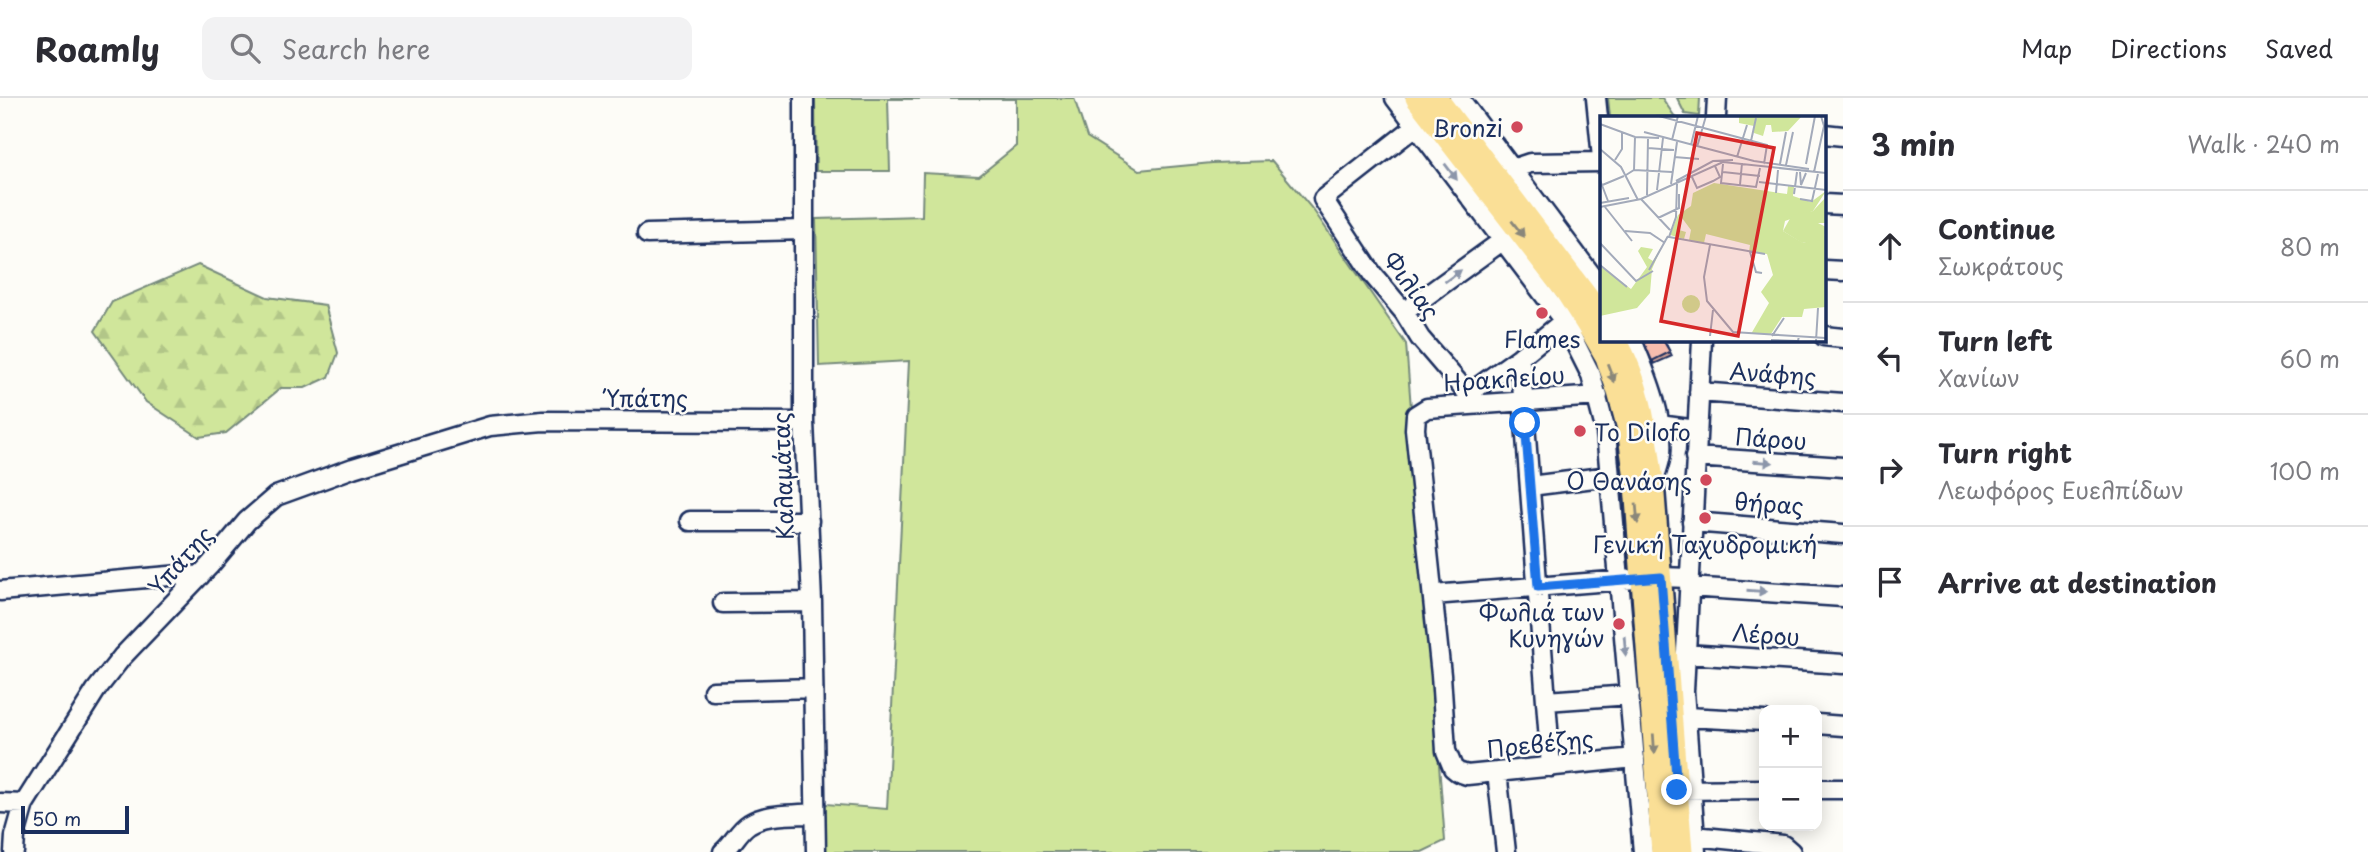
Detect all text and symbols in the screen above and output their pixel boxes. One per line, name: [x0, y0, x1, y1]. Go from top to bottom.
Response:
search box: [202, 17, 692, 80]
text: Roamly: [35, 23, 160, 73]
icon: search: [226, 29, 264, 67]
text: Search here: [282, 29, 430, 68]
text: Map: [2021, 30, 2072, 66]
text: Directions: [2110, 30, 2227, 66]
text: Saved: [2265, 30, 2333, 66]
place label: Bronzi: [1432, 110, 1503, 145]
inset map: [1600, 116, 1826, 341]
marker: Bronzi: [1509, 119, 1525, 135]
text: 3 min: [1871, 121, 1956, 166]
text: Walk · 240 m: [2188, 126, 2340, 161]
one-way arrow: [1444, 163, 1458, 181]
text: Continue: [1938, 209, 2055, 248]
one-way arrow: [1510, 220, 1525, 238]
icon: ahead: [1871, 227, 1909, 265]
text: 80 m: [2280, 229, 2340, 264]
street label: Φιλίας: [1375, 244, 1449, 326]
text: Σωκράτους: [1938, 248, 2064, 283]
one-way arrow: [1444, 270, 1462, 284]
marker: Flames: [1534, 305, 1550, 321]
place label: Flames: [1504, 321, 1580, 356]
text: Turn left: [1938, 321, 2053, 360]
icon: left: [1871, 339, 1909, 377]
text: 60 m: [2280, 341, 2340, 376]
street label: Ανάφης: [1728, 353, 1818, 393]
street label: Ηρακλείου: [1442, 356, 1566, 400]
text: Χανίων: [1938, 360, 2020, 395]
one-way arrow: [1606, 363, 1617, 384]
street label: Ύπάτης: [602, 380, 688, 415]
route start: [1509, 407, 1540, 438]
street label: Καλαμάτας: [762, 411, 802, 541]
place label: To Dilofo: [1594, 414, 1691, 449]
street label: Πάρου: [1734, 418, 1808, 458]
marker: To Dilofo: [1572, 423, 1588, 439]
text: Turn right: [1938, 433, 2072, 472]
icon: right: [1871, 451, 1909, 489]
text: 100 m: [2270, 453, 2340, 488]
one-way arrow: [1753, 457, 1775, 468]
place label: O Θανάσης: [1566, 463, 1692, 498]
marker: O Θανάσης: [1698, 472, 1714, 488]
text: Λεωφόρος Ευελπίδων: [1938, 472, 2184, 507]
street label: θήρας: [1733, 483, 1805, 523]
one-way arrow: [1632, 503, 1643, 525]
marker: Γενική Ταχυδρομική: [1697, 510, 1713, 526]
street label: Υπάτης: [139, 517, 221, 603]
place label: Γενική Ταχυδρομική: [1593, 526, 1817, 561]
icon: arrive: [1871, 563, 1909, 601]
text: Arrive at destination: [1938, 563, 2217, 602]
one-way arrow: [1746, 586, 1768, 597]
place label: Φωλιά των Κυνηγών: [1479, 594, 1605, 655]
street label: Λέρου: [1731, 614, 1801, 654]
marker: Φωλιά των Κυνηγών: [1611, 616, 1627, 632]
one-way arrow: [1620, 635, 1631, 657]
map controls: [1759, 705, 1822, 831]
button: +: [1759, 705, 1822, 768]
street label: Πρεβέζης: [1485, 720, 1595, 766]
one-way arrow: [1649, 733, 1660, 755]
button: −: [1759, 768, 1822, 831]
route end: [1661, 774, 1692, 805]
scale bar: [21, 803, 130, 835]
text: 50 m: [32, 804, 81, 832]

